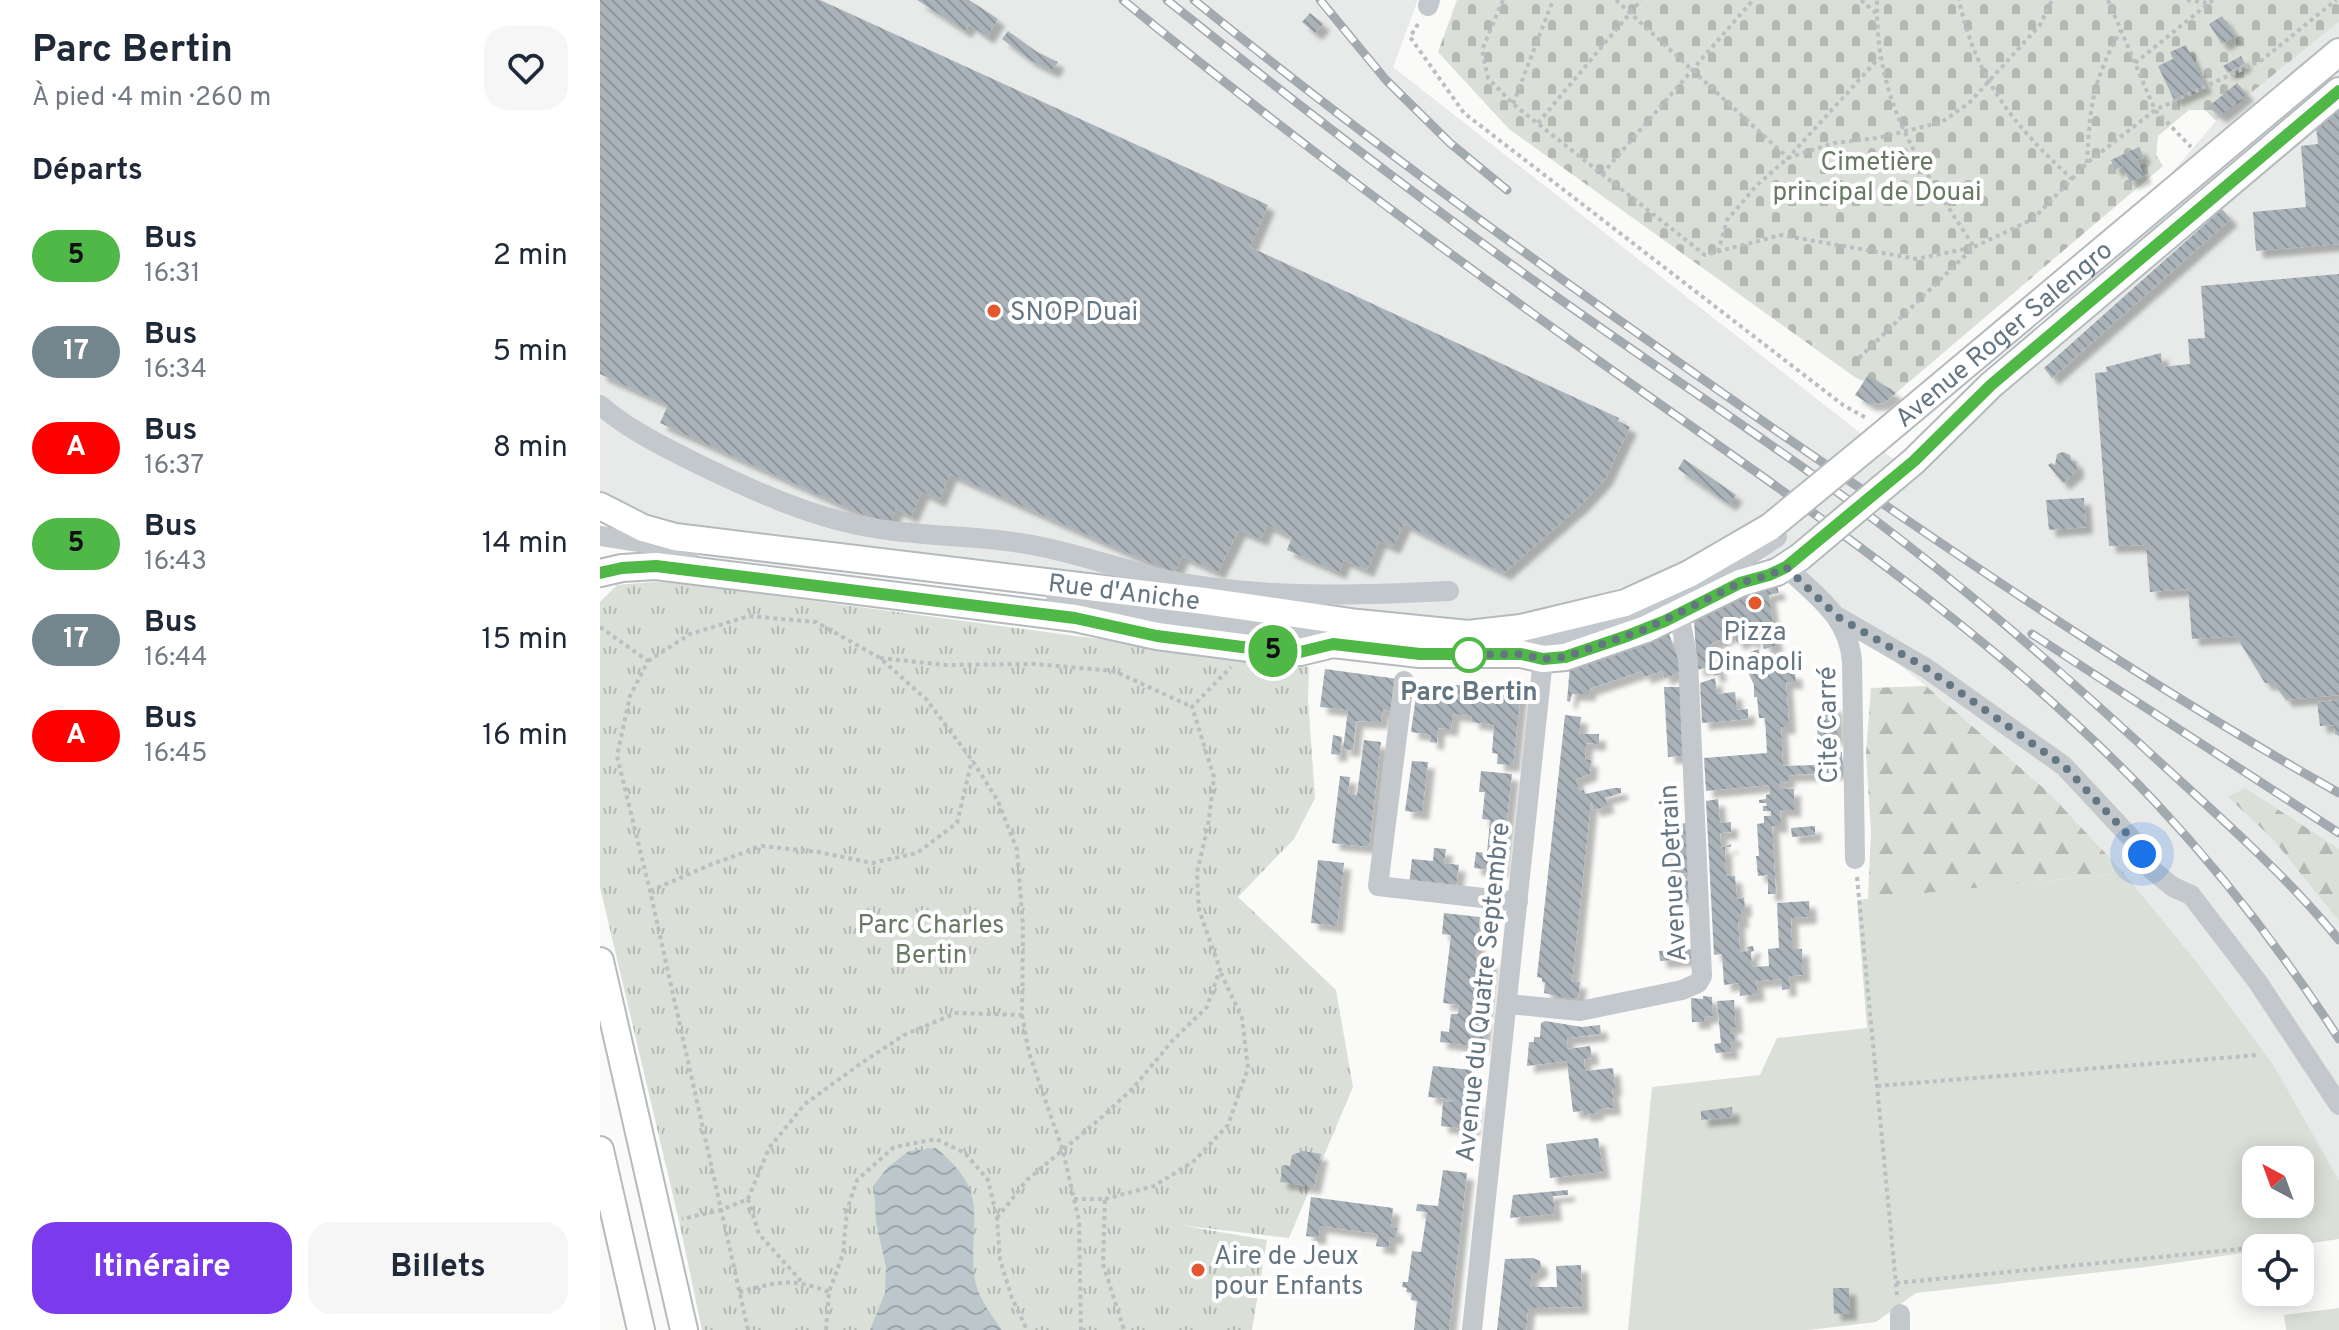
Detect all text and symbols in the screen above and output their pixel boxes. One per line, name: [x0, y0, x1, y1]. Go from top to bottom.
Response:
button: heart: [484, 26, 568, 110]
text: Parc Bertin: [32, 27, 233, 76]
text: À pied · 4 min · 260 m: [32, 82, 271, 115]
park label: Cimetière principal de Douai: [1772, 147, 1982, 210]
text: Départs: [32, 153, 143, 190]
text: Bus: [144, 221, 197, 258]
street label: Avenue Roger Salengro: [1889, 235, 2120, 436]
text: 5: [67, 238, 85, 274]
text: 2 min: [493, 238, 568, 275]
text: 16:31: [144, 258, 200, 291]
place label: SNOP Duai: [1010, 297, 1138, 330]
marker: SNOP Duai: [985, 302, 1003, 320]
text: Bus: [144, 317, 197, 354]
text: 17: [63, 334, 89, 370]
text: 5 min: [492, 334, 568, 371]
text: 16:34: [144, 354, 207, 387]
text: Bus: [144, 413, 197, 450]
text: A: [66, 430, 86, 466]
text: 8 min: [493, 430, 568, 467]
text: 16:37: [144, 450, 204, 483]
text: Bus: [144, 509, 197, 546]
text: 5: [67, 526, 85, 562]
text: 14 min: [482, 526, 568, 563]
text: 16:43: [144, 546, 207, 579]
street label: Rue d'Aniche: [1046, 568, 1202, 619]
marker: Pizza Dinapoli: [1746, 594, 1764, 612]
text: Bus: [144, 605, 197, 642]
place label: Pizza Dinapoli: [1707, 617, 1803, 680]
text: 17: [63, 622, 89, 658]
text: 15 min: [481, 622, 568, 659]
line badge: 5: [1247, 625, 1299, 677]
text: 5: [1264, 633, 1282, 669]
marker: Parc Bertin: [1452, 638, 1486, 672]
text: 16:44: [144, 642, 207, 675]
street label: Cité Carré: [1812, 666, 1847, 784]
place label: Parc Bertin: [1400, 677, 1538, 710]
text: Bus: [144, 701, 197, 738]
text: A: [66, 718, 86, 754]
text: 16 min: [482, 718, 568, 755]
text: 16:45: [144, 738, 207, 771]
street label: Avenue Detrain: [1653, 783, 1696, 962]
street label: Avenue du Quatre Septembre: [1450, 821, 1519, 1164]
your location: [2122, 834, 2162, 874]
park label: Parc Charles Bertin: [858, 910, 1004, 973]
north arrow: [2242, 1146, 2314, 1218]
map controls: [2242, 1146, 2314, 1306]
button: Itinéraire: [32, 1222, 292, 1314]
button: Billets: [308, 1222, 568, 1314]
button: locate: [2242, 1234, 2314, 1306]
place label: Aire de Jeux pour Enfants: [1214, 1241, 1363, 1304]
marker: Aire de Jeux pour Enfants: [1189, 1261, 1207, 1279]

